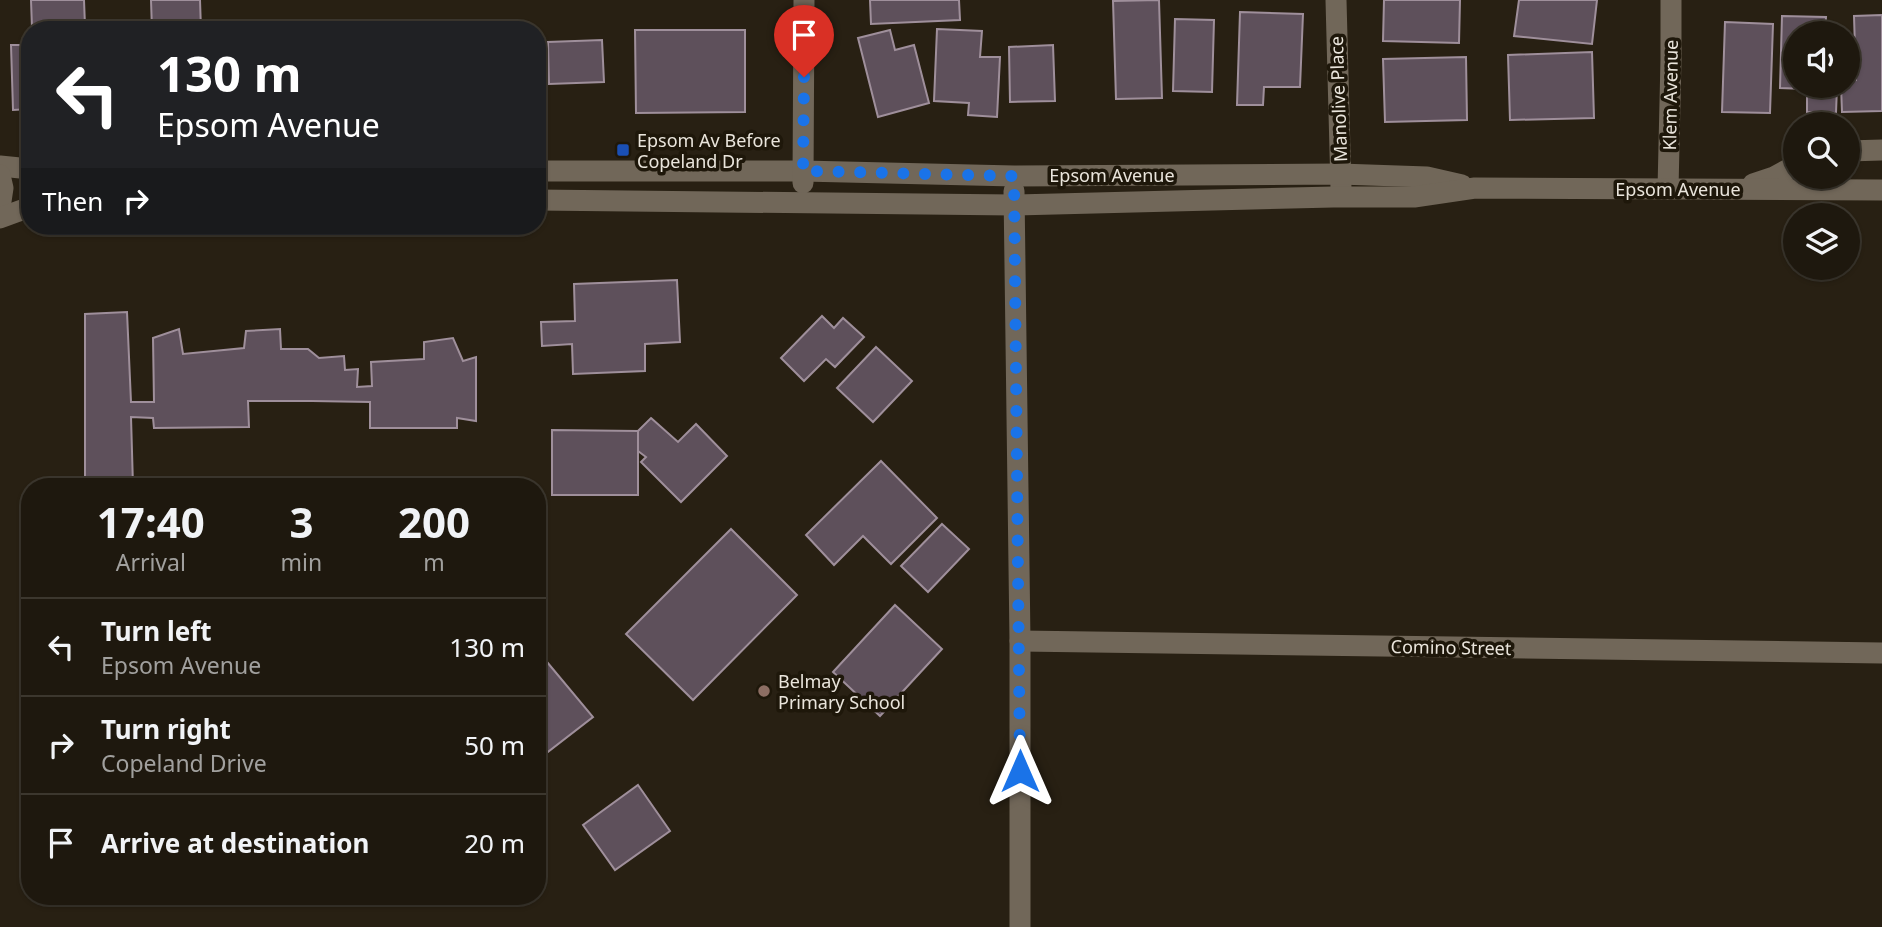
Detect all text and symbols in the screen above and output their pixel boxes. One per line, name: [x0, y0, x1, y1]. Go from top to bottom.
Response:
pin: [774, 5, 834, 77]
icon: arrive: [785, 16, 823, 54]
map controls: [1783, 21, 1860, 280]
button: sound: [1783, 21, 1860, 98]
street label: Manolive Place: [1324, 36, 1352, 162]
street label: Klem Avenue: [1657, 39, 1683, 151]
text: 130 m: [157, 40, 302, 106]
icon: left: [42, 49, 133, 140]
text: Epsom Avenue: [157, 103, 380, 146]
button: search: [1783, 112, 1860, 189]
place label: Epsom Av Before Copeland Dr: [637, 128, 781, 173]
marker: Epsom Av Before Copeland Dr: [615, 142, 631, 158]
street label: Epsom Avenue: [1049, 163, 1175, 187]
street label: Epsom Avenue: [1615, 177, 1741, 201]
icon: right: [117, 182, 155, 220]
text: Then: [42, 183, 103, 219]
button: layers: [1783, 203, 1860, 280]
text: 17:40: [97, 493, 205, 550]
text: 3: [289, 493, 313, 550]
text: 200: [398, 493, 470, 550]
text: Arrival: [116, 546, 186, 578]
text: min: [281, 546, 322, 578]
text: m: [423, 546, 445, 578]
text: Turn left: [101, 613, 212, 649]
icon: left: [42, 628, 80, 666]
text: 130 m: [449, 629, 525, 665]
street label: Comino Street: [1390, 634, 1512, 660]
text: Epsom Avenue: [101, 649, 261, 681]
place label: Belmay Primary School: [778, 669, 905, 714]
marker: Belmay Primary School: [756, 683, 772, 699]
text: Turn right: [101, 711, 231, 747]
icon: right: [42, 726, 80, 764]
text: 50 m: [464, 727, 525, 763]
position arrow: [983, 734, 1057, 808]
text: Copeland Drive: [101, 747, 267, 779]
icon: arrive: [42, 824, 80, 862]
text: Arrive at destination: [101, 825, 370, 861]
text: 20 m: [464, 825, 525, 861]

